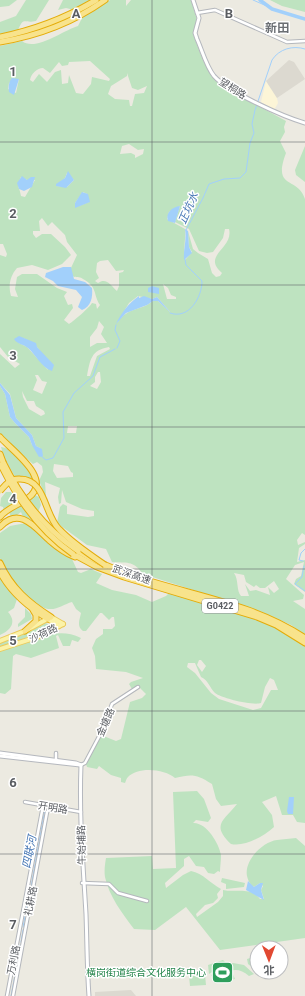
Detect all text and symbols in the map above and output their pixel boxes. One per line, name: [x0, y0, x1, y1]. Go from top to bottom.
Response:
text: A: [72, 6, 81, 21]
text: B: [225, 6, 233, 21]
district label: 新田: [265, 21, 289, 35]
text: 1: [9, 64, 17, 79]
street label: 望桐路: [217, 76, 248, 101]
water label: 正坑水: [176, 190, 202, 226]
text: 2: [9, 206, 17, 221]
text: 3: [9, 348, 17, 363]
text: 4: [9, 491, 17, 506]
street label: 武深高速: [111, 563, 153, 586]
road number: G0422: [202, 599, 238, 613]
street label: 沙荷路: [27, 622, 59, 645]
text: 5: [9, 633, 17, 648]
street label: 金塘路: [95, 706, 116, 738]
text: 6: [9, 775, 17, 790]
street label: 开明路: [37, 800, 69, 815]
street label: 牛始埔路: [76, 825, 87, 865]
water label: 四联河: [20, 833, 39, 870]
street label: 礼耕路: [22, 885, 39, 917]
text: 7: [9, 917, 17, 932]
north arrow: [249, 940, 289, 980]
street label: 万利路: [5, 944, 22, 976]
sports icon: 横岗街道综合文化服务中心: [209, 959, 235, 985]
text: 北: [264, 963, 275, 976]
place label: 横岗街道综合文化服务中心: [86, 967, 206, 978]

